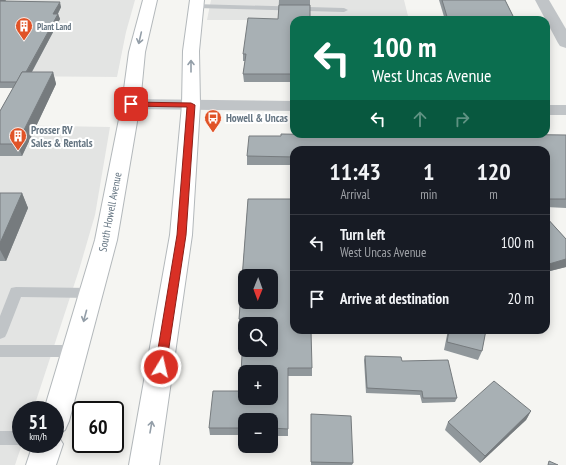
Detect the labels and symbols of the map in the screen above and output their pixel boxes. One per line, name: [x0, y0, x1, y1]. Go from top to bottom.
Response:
building icon: Plant Land: [14, 16, 34, 41]
place label: Plant Land: [37, 21, 71, 32]
one-way arrow: [136, 31, 143, 44]
one-way arrow: [187, 60, 195, 73]
pin: [114, 87, 148, 121]
bus stop icon: Howell & Uncas: [203, 108, 223, 133]
place label: Howell & Uncas: [226, 111, 288, 125]
place label: Prosser RV Sales & Rentals: [31, 123, 93, 150]
building icon: Prosser RV Sales & Rentals: [8, 126, 28, 151]
street label: South Howell Avenue: [95, 171, 125, 253]
north arrow: [238, 269, 278, 309]
one-way arrow: [81, 309, 88, 322]
position arrow: [140, 346, 182, 388]
speed limit sign: 60: [72, 401, 124, 453]
one-way arrow: [147, 421, 155, 434]

